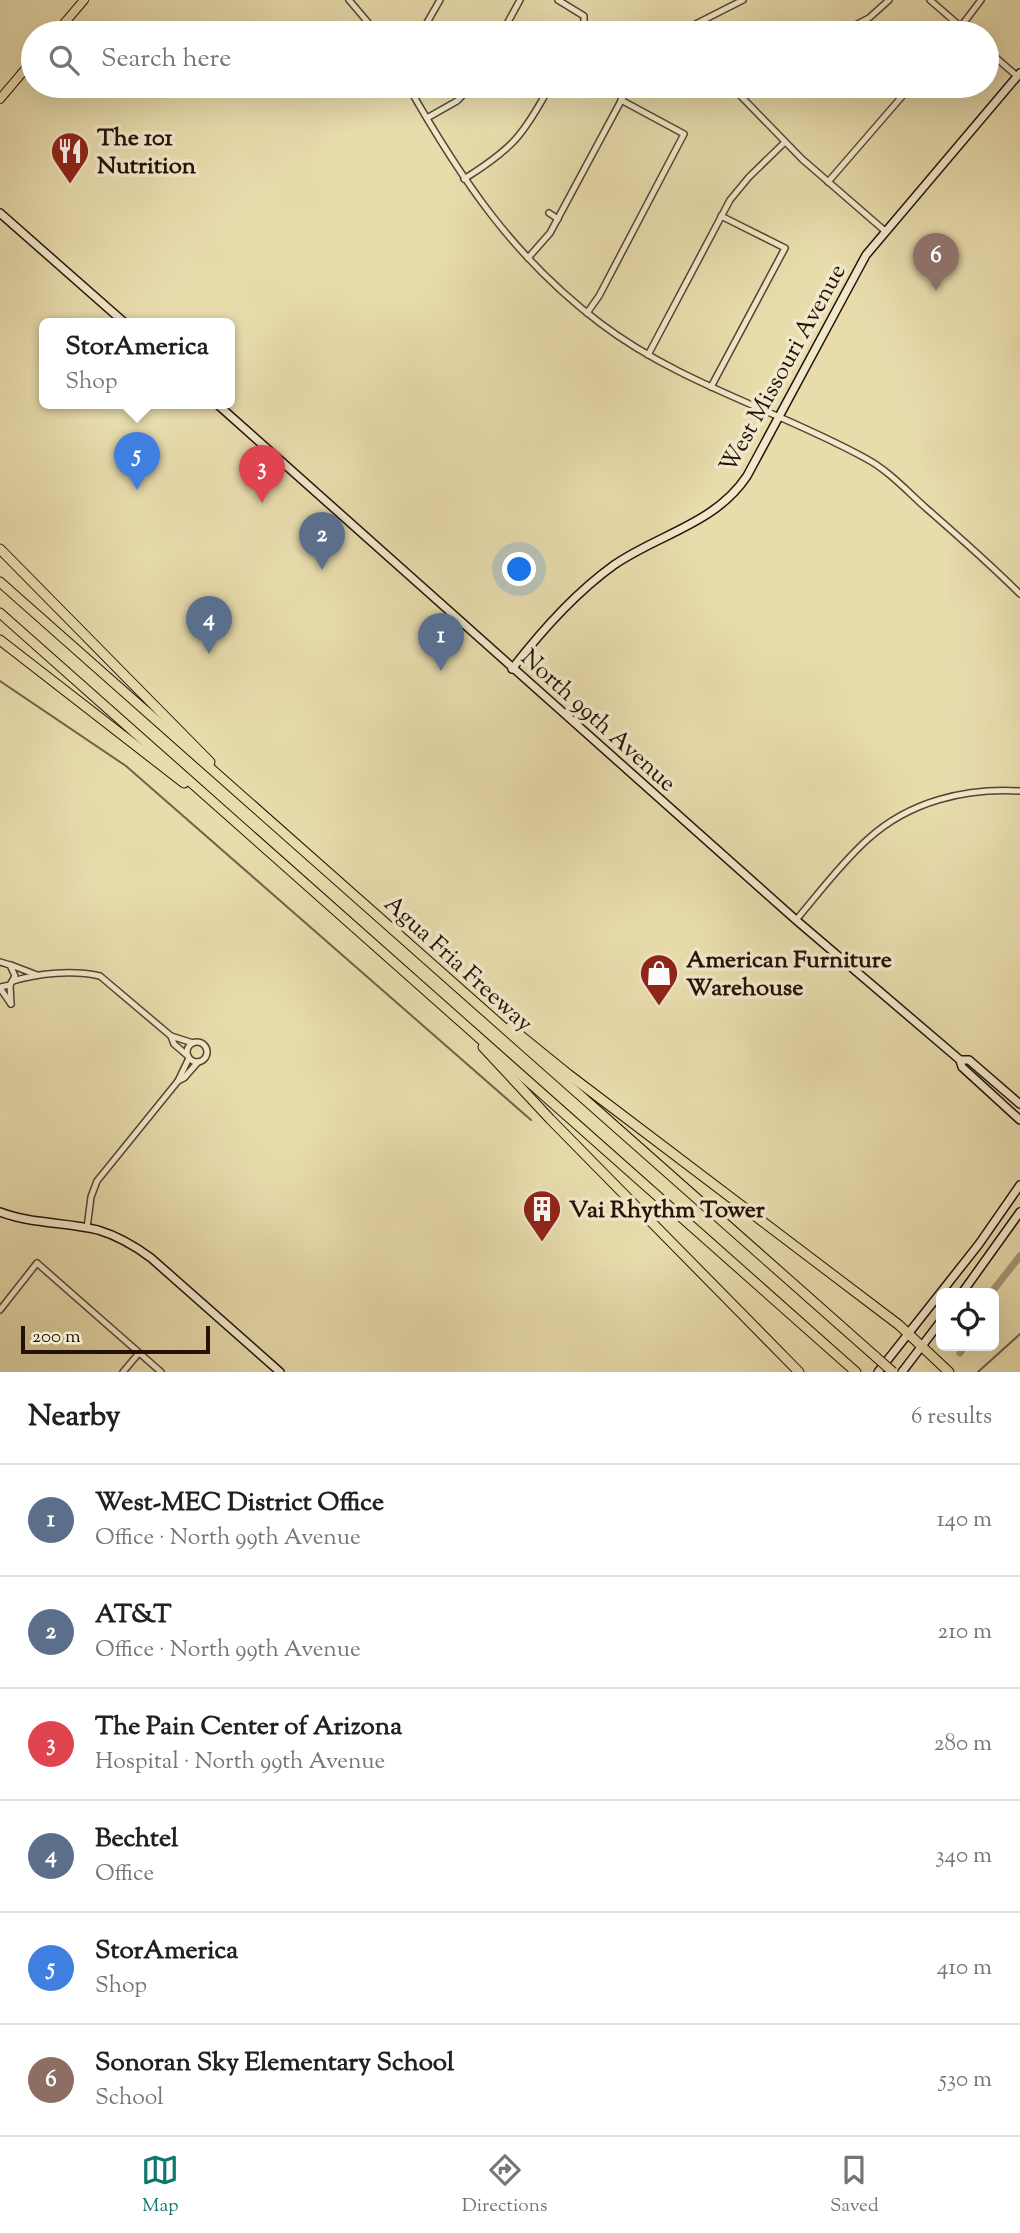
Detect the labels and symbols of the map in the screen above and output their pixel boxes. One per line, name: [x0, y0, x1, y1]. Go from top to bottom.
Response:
place label: The 101 Nutrition: [97, 122, 197, 184]
restaurant icon: The 101 Nutrition: [49, 130, 91, 185]
pin: 6: [913, 233, 959, 291]
street label: West Missouri Avenue: [712, 258, 855, 480]
pin: 5: [114, 432, 160, 490]
pin: 3: [239, 445, 285, 503]
pin: 2: [299, 512, 345, 570]
your location: [502, 552, 536, 586]
pin: 4: [186, 596, 232, 654]
pin: 1: [418, 613, 464, 671]
street label: North 99th Avenue: [512, 642, 683, 801]
street label: Agua Fria Freeway: [376, 888, 540, 1041]
place label: American Furniture Warehouse: [686, 944, 892, 1006]
shop icon: American Furniture Warehouse: [638, 952, 680, 1007]
building icon: Vai Rhythm Tower: [521, 1188, 563, 1243]
place label: Vai Rhythm Tower: [569, 1194, 766, 1228]
scale bar: [21, 1323, 210, 1355]

